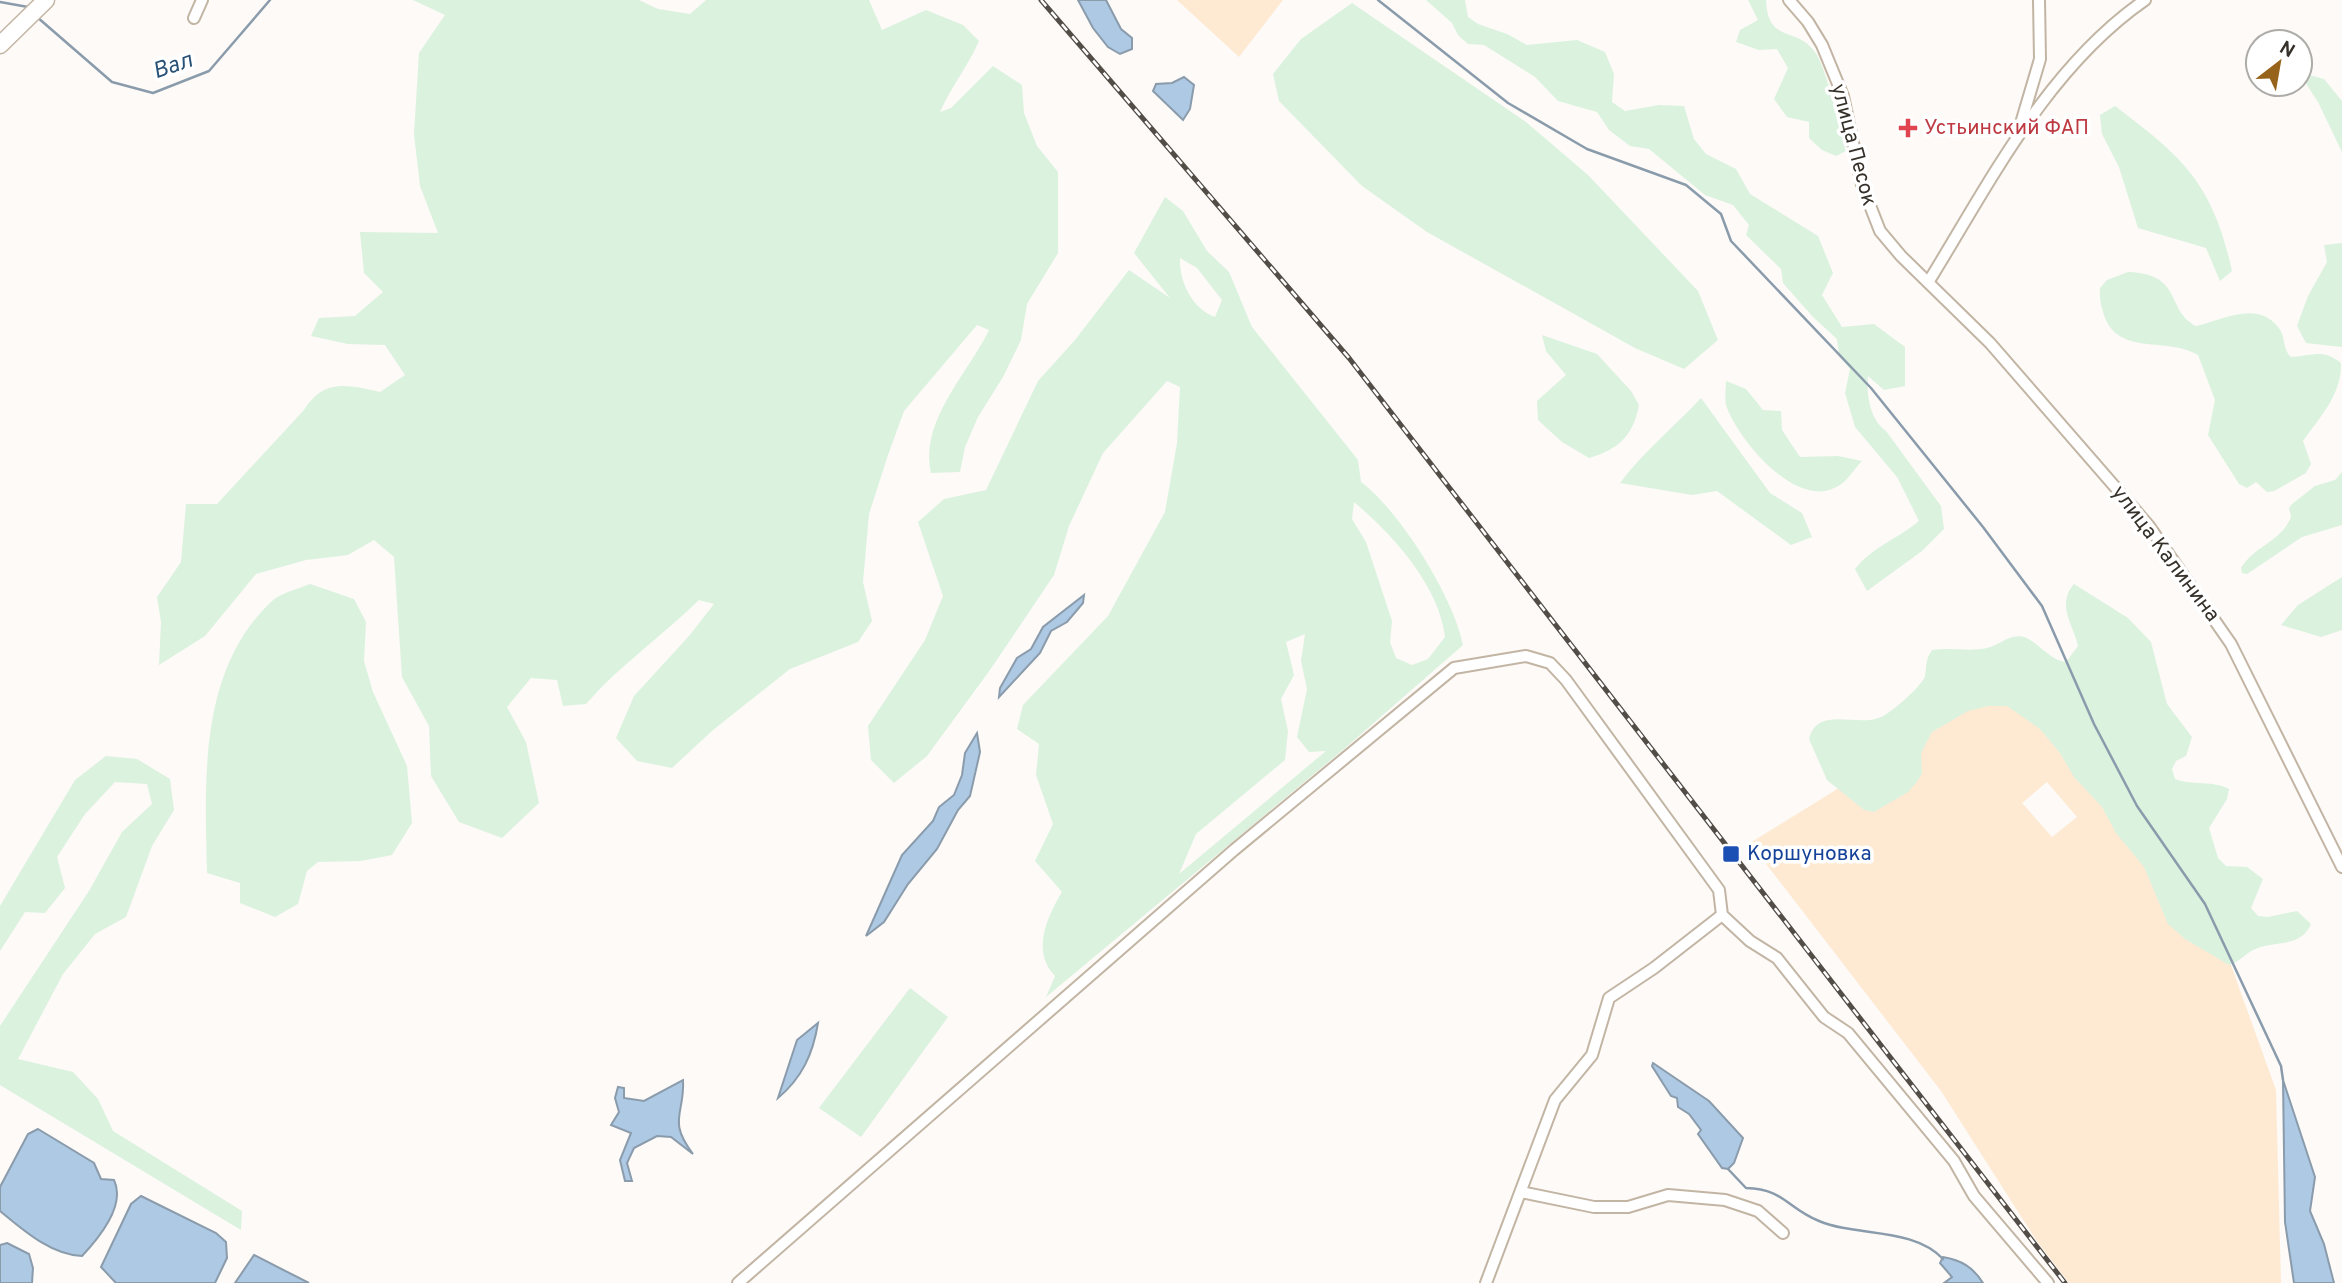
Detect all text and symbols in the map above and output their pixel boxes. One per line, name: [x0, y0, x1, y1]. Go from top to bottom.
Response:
north arrow: [2244, 28, 2314, 98]
text: N: [2275, 36, 2299, 64]
water label: Вал: [149, 47, 197, 87]
street label: улица Песок: [1824, 81, 1882, 209]
place label: Устьинский ФАП: [1924, 115, 2089, 142]
marker: Устьинский ФАП: [1898, 118, 1918, 138]
street label: улица Калинина: [2105, 480, 2225, 628]
place label: Коршуновка: [1747, 841, 1872, 868]
marker: Коршуновка: [1721, 844, 1741, 864]

